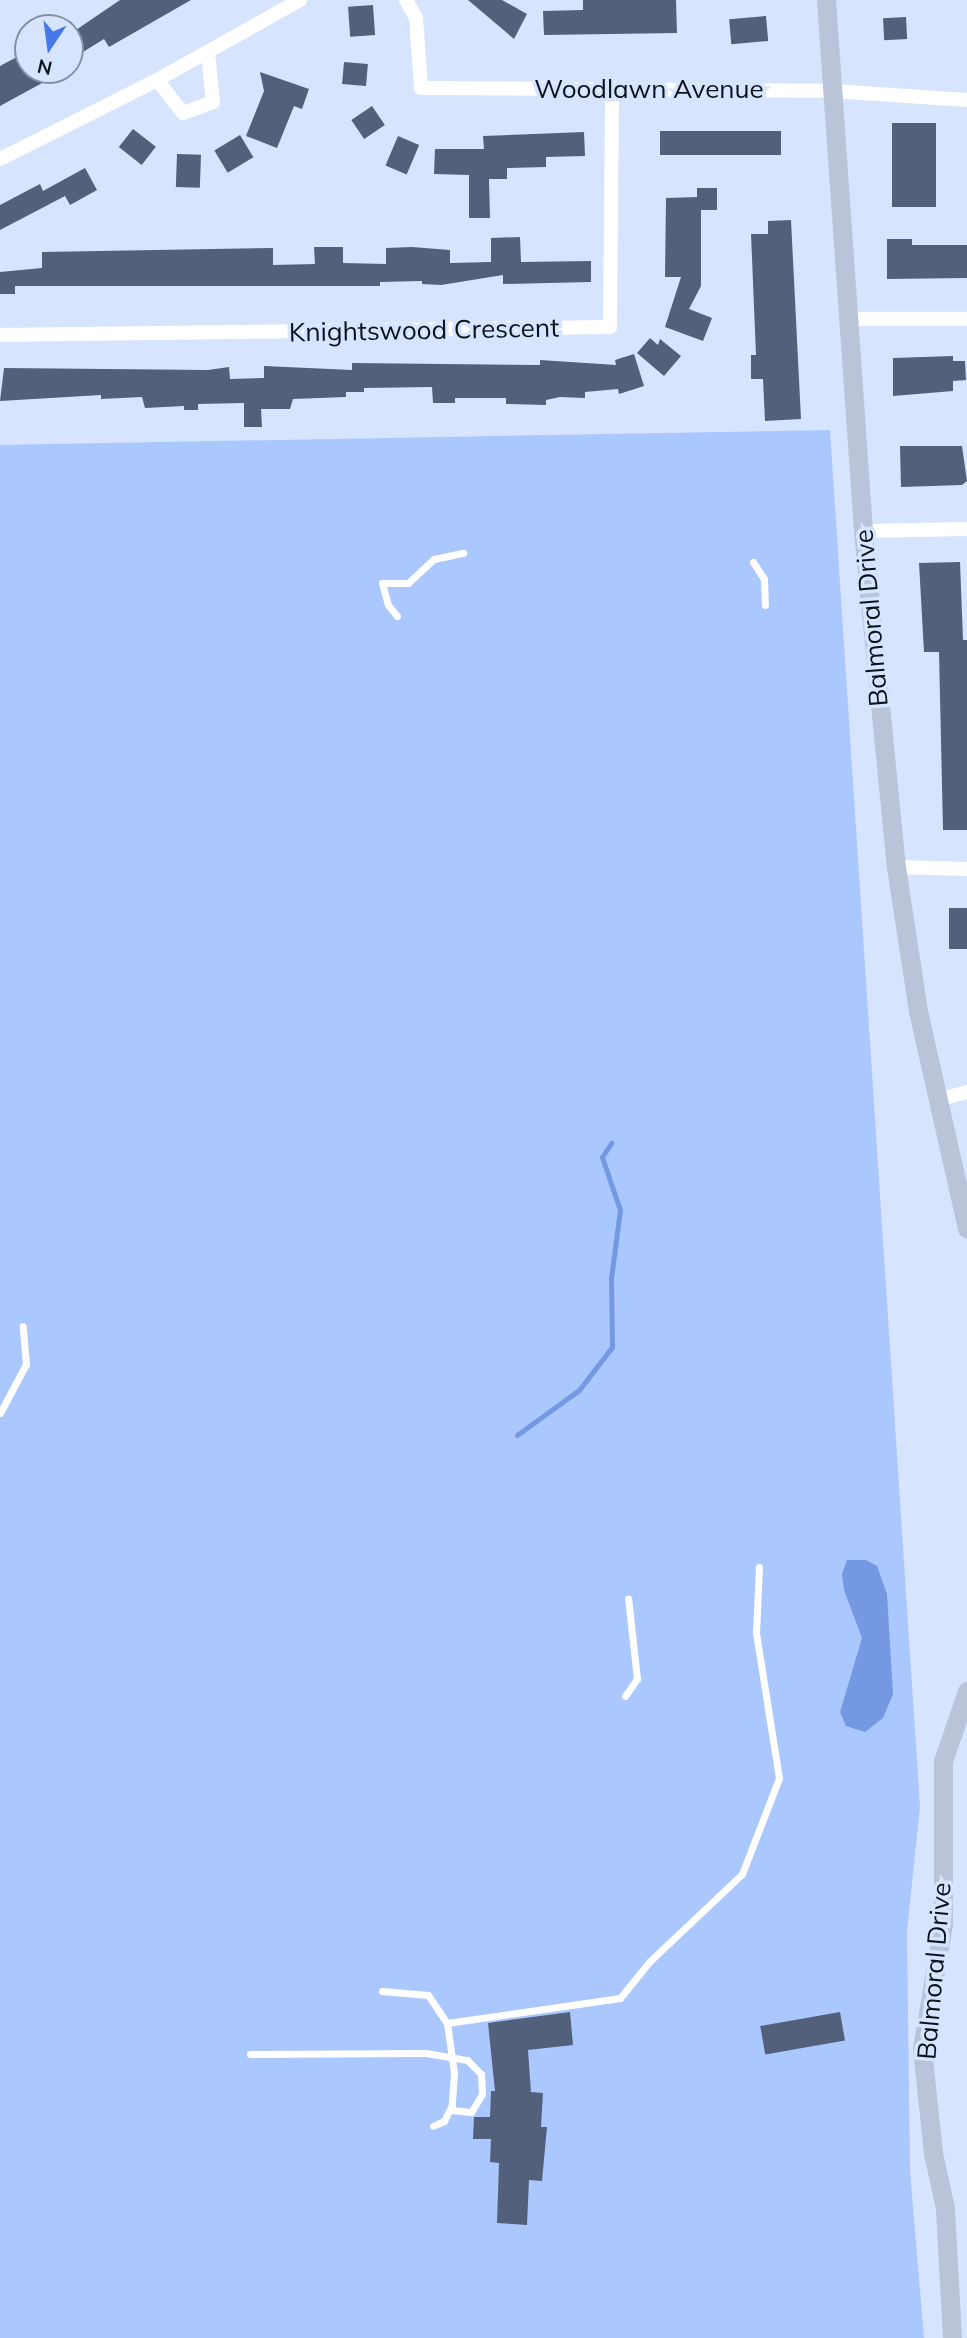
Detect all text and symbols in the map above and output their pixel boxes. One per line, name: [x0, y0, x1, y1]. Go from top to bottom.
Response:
north arrow: [14, 14, 84, 84]
text: N: [35, 54, 54, 81]
street label: Woodlawn Avenue: [534, 73, 764, 105]
street label: Knightswood Crescent: [289, 312, 559, 348]
street label: Balmoral Drive: [848, 528, 894, 708]
street label: Balmoral Drive: [911, 1881, 957, 2061]

